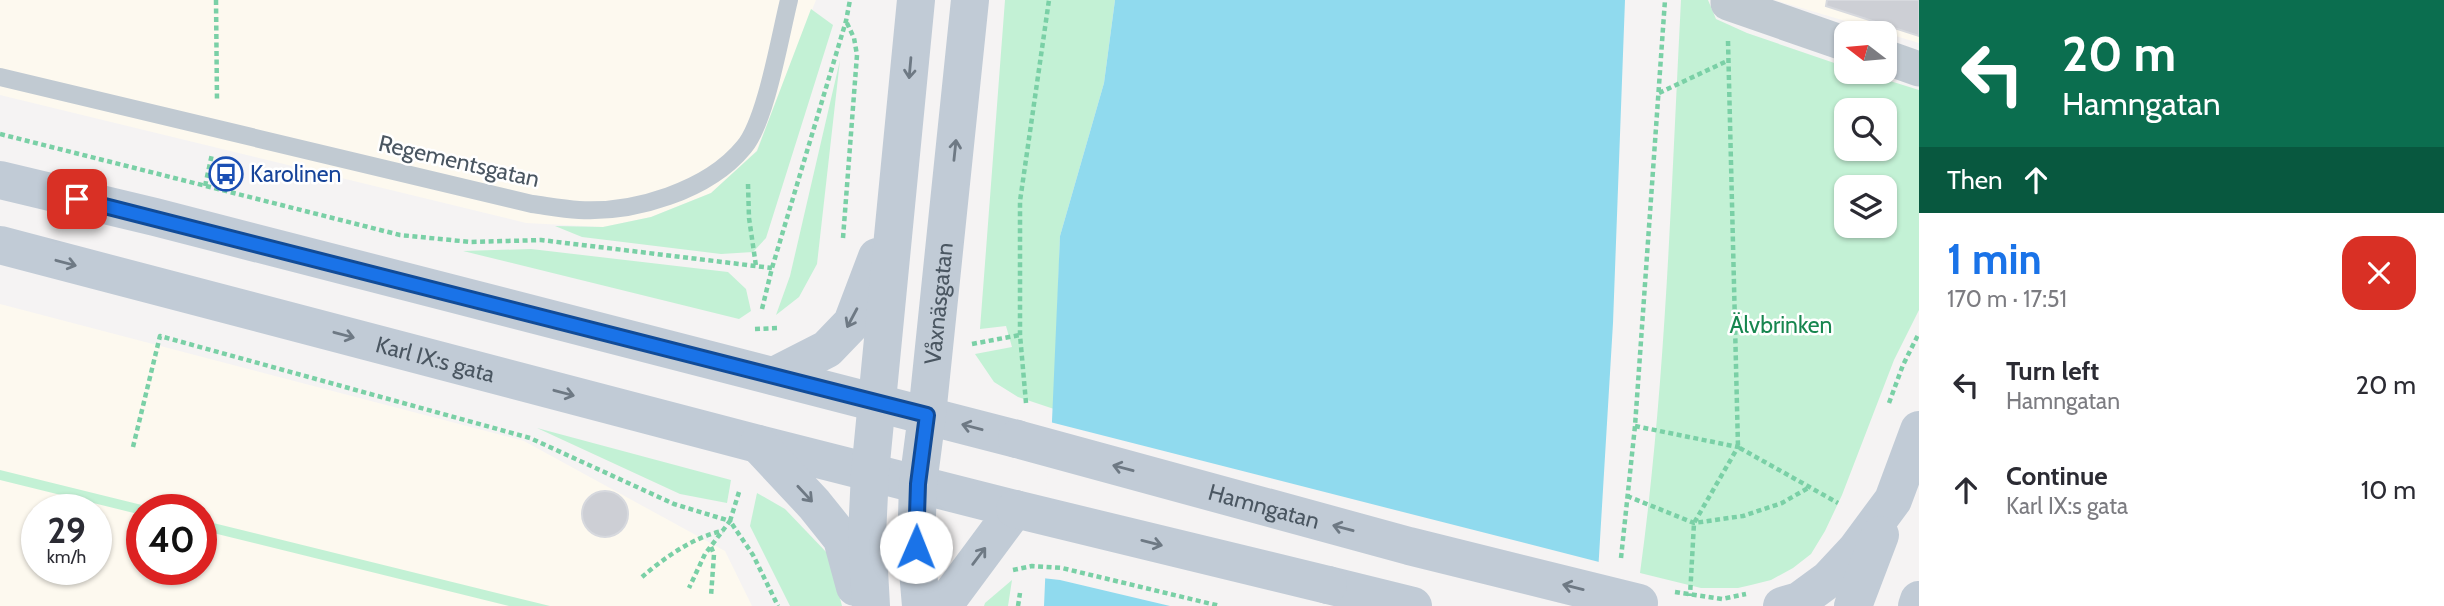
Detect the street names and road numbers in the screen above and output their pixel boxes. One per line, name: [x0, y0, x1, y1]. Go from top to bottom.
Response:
street label: Regementsgatan: [376, 129, 542, 193]
street label: Våxnäsgatan: [918, 241, 959, 366]
street label: Karl IX:s gata: [373, 330, 498, 388]
street label: Hamngatan: [1205, 478, 1323, 535]

